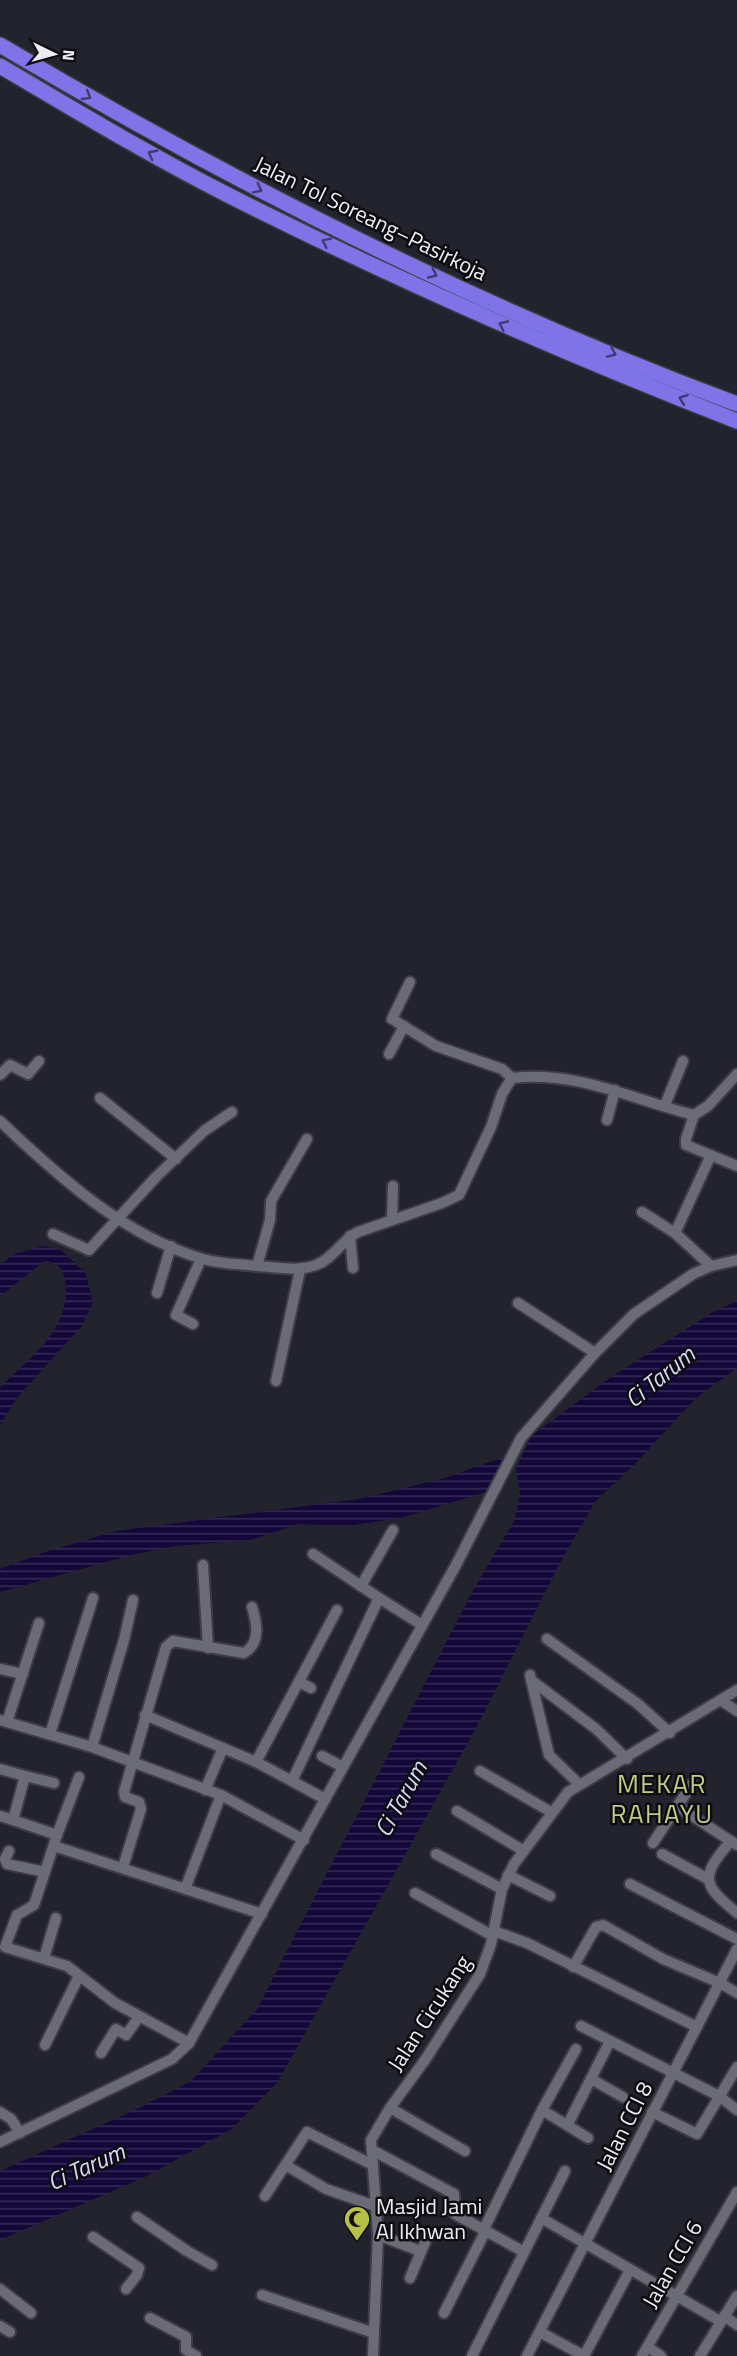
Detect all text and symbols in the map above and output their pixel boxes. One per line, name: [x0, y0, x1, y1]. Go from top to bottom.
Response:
north arrow: [24, 24, 84, 84]
text: N: [57, 49, 81, 62]
one-way arrow: [80, 89, 91, 101]
street label: Jalan Tol Soreang–Pasirkoja: [249, 147, 493, 289]
one-way arrow: [148, 150, 158, 161]
one-way arrow: [252, 182, 262, 193]
one-way arrow: [321, 238, 332, 250]
one-way arrow: [427, 267, 438, 279]
one-way arrow: [498, 320, 509, 332]
one-way arrow: [605, 346, 616, 358]
one-way arrow: [678, 394, 688, 407]
water label: Ci Tarum: [616, 1336, 704, 1416]
water label: Ci Tarum: [365, 1753, 436, 1843]
district label: MEKAR RAHAYU: [611, 1764, 713, 1833]
street label: Jalan Cicukang: [379, 1948, 479, 2078]
street label: Jalan CCI 8: [587, 2075, 661, 2177]
water label: Ci Tarum: [41, 2132, 132, 2199]
place label: Masjid Jami Al Ikhwan: [376, 2189, 482, 2248]
mosque icon: Masjid Jami Al Ikhwan: [342, 2204, 372, 2242]
street label: Jalan CCI 6: [633, 2214, 711, 2314]

